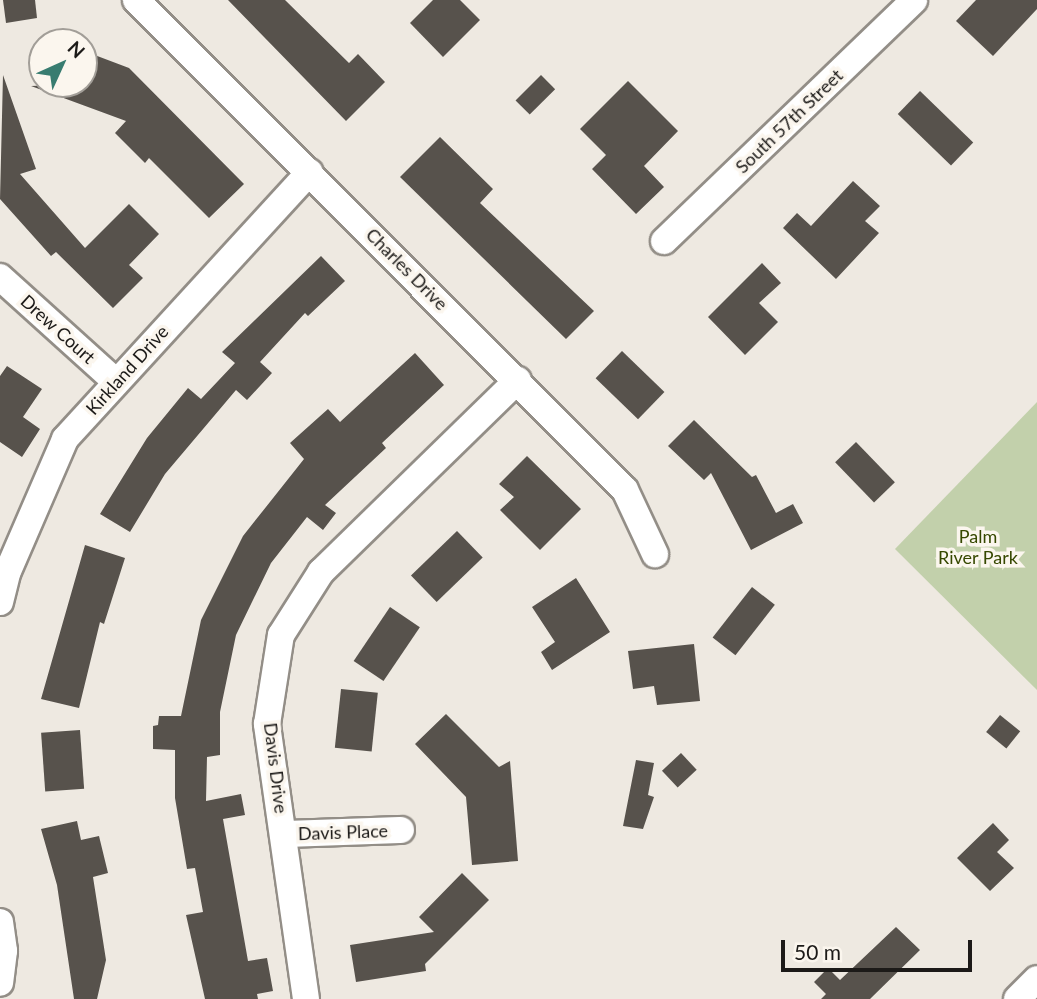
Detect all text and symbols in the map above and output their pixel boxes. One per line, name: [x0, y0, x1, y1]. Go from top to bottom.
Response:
north arrow: [28, 28, 98, 98]
text: N: [63, 36, 90, 63]
street label: South 57th Street: [731, 64, 847, 178]
street label: Charles Drive: [362, 224, 452, 314]
street label: Drew Court: [16, 290, 100, 368]
street label: Kirkland Drive: [81, 321, 173, 419]
park label: Palm River Park: [938, 526, 1018, 568]
street label: Davis Drive: [260, 721, 292, 815]
street label: Davis Place: [298, 820, 388, 844]
scale bar: [785, 926, 976, 970]
text: 50 m: [794, 939, 841, 964]

